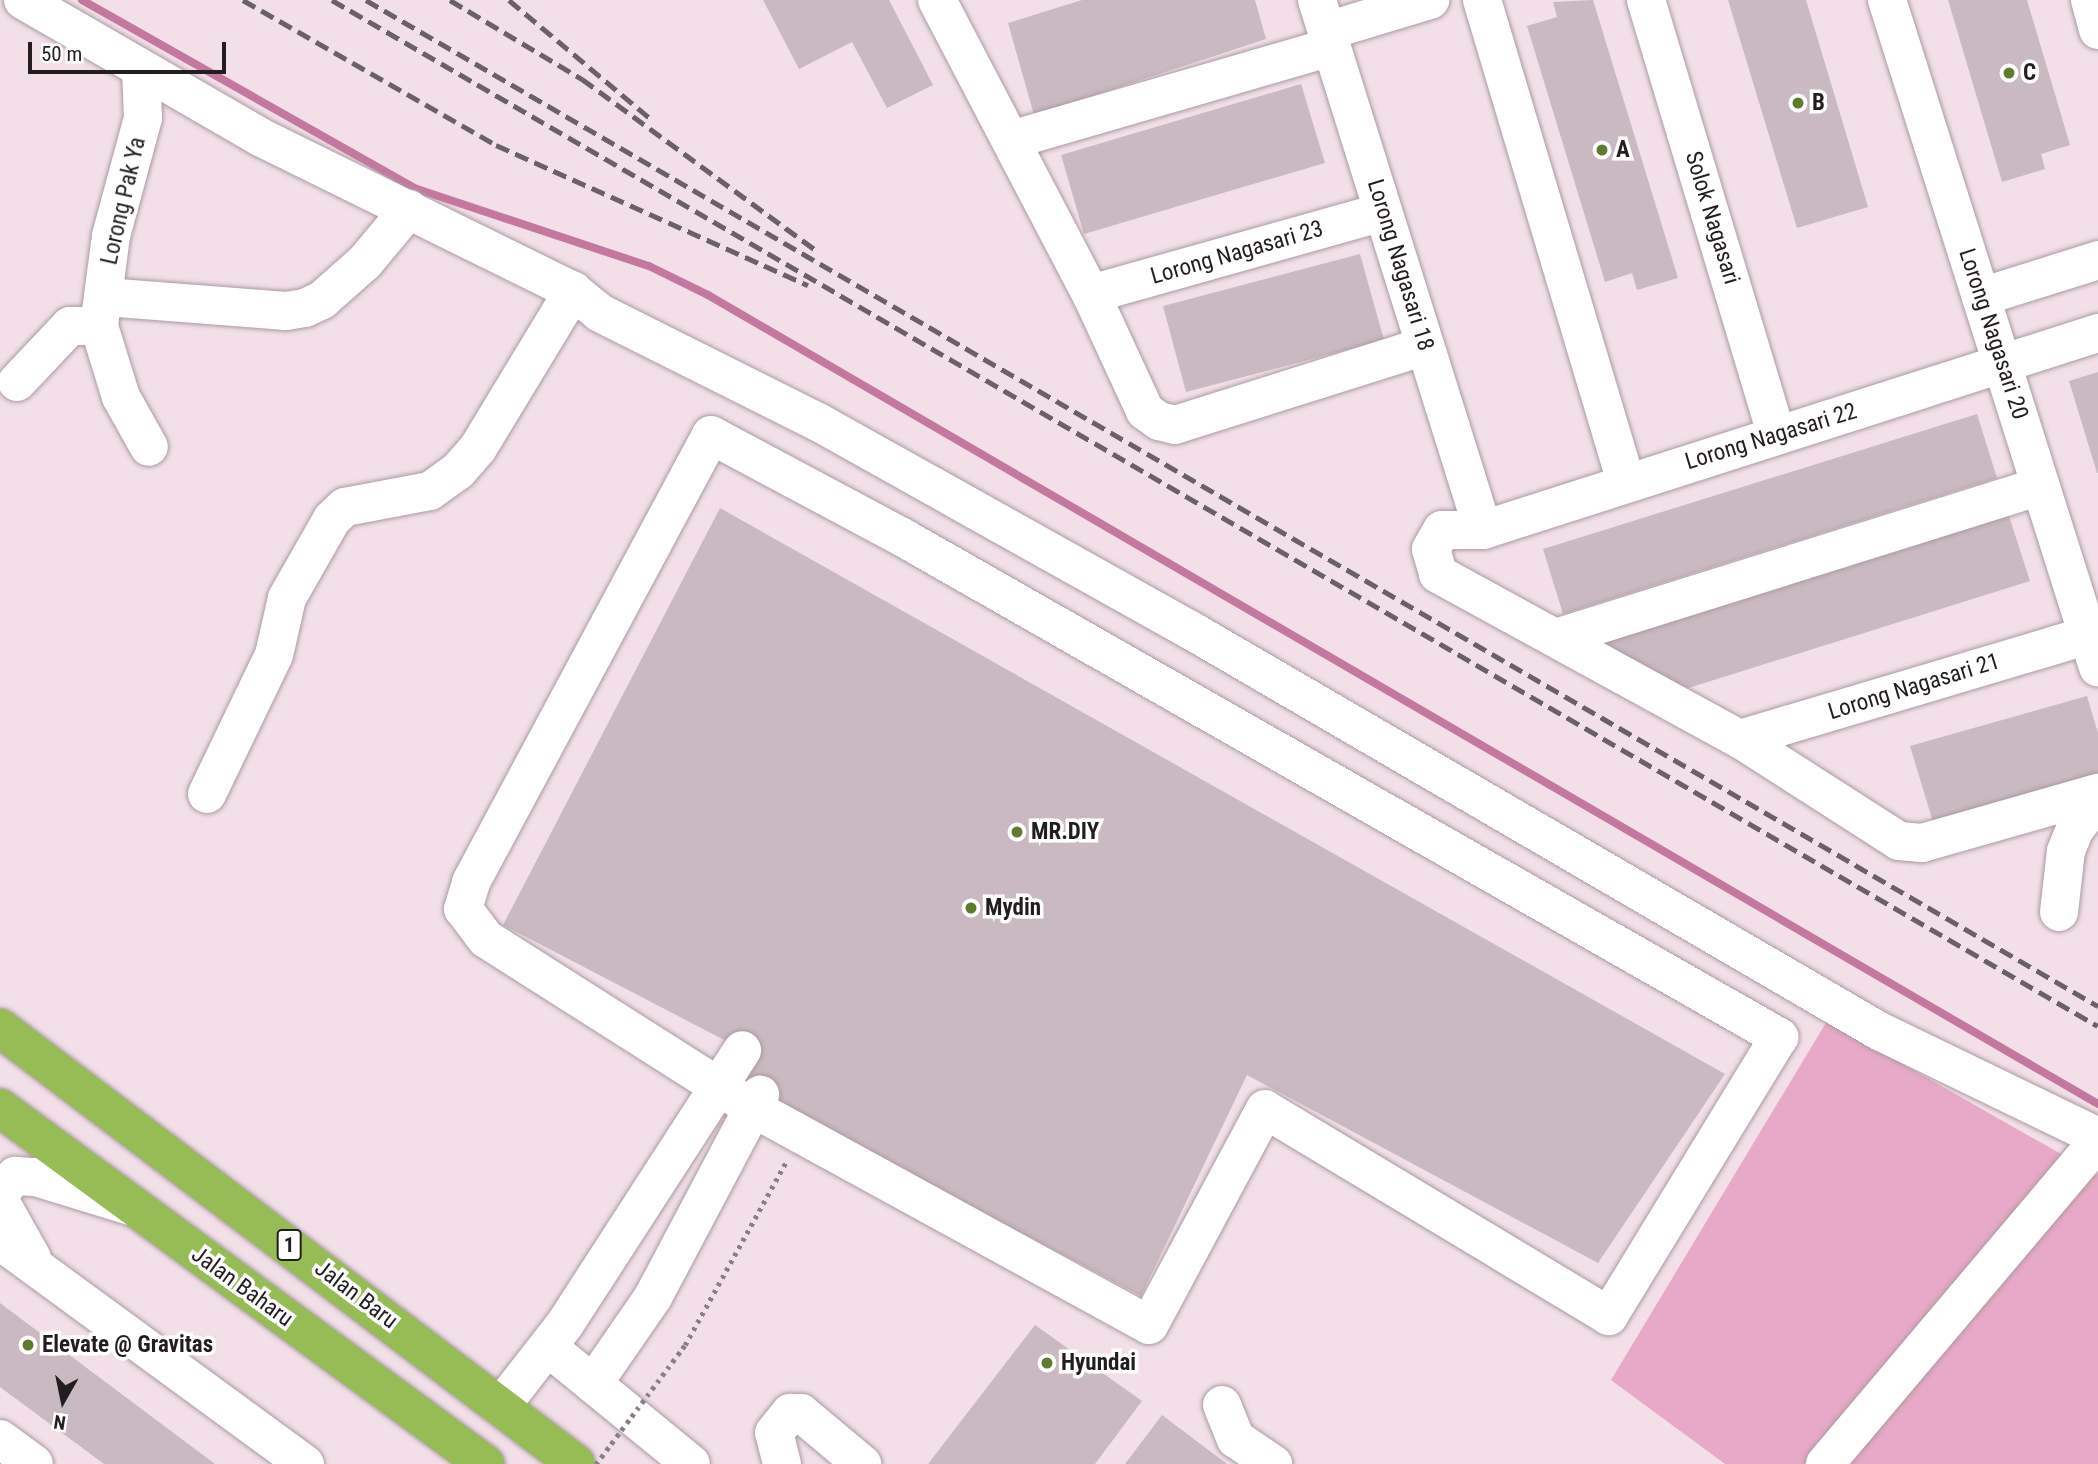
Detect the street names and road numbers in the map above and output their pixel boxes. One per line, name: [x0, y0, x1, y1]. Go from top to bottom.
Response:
street label: Lorong Pak Ya: [96, 134, 152, 268]
street label: Solok Nagasari: [1679, 148, 1745, 288]
street label: Lorong Nagasari 18: [1361, 176, 1439, 354]
street label: Lorong Nagasari 23: [1148, 215, 1326, 291]
street label: Lorong Nagasari 20: [1952, 245, 2034, 423]
street label: Lorong Nagasari 22: [1682, 398, 1860, 476]
street label: Lorong Nagasari 21: [1825, 648, 2003, 726]
road number: 1: [275, 1228, 303, 1262]
street label: Jalan Baharu: [186, 1241, 298, 1333]
street label: Jalan Baru: [309, 1255, 403, 1335]

